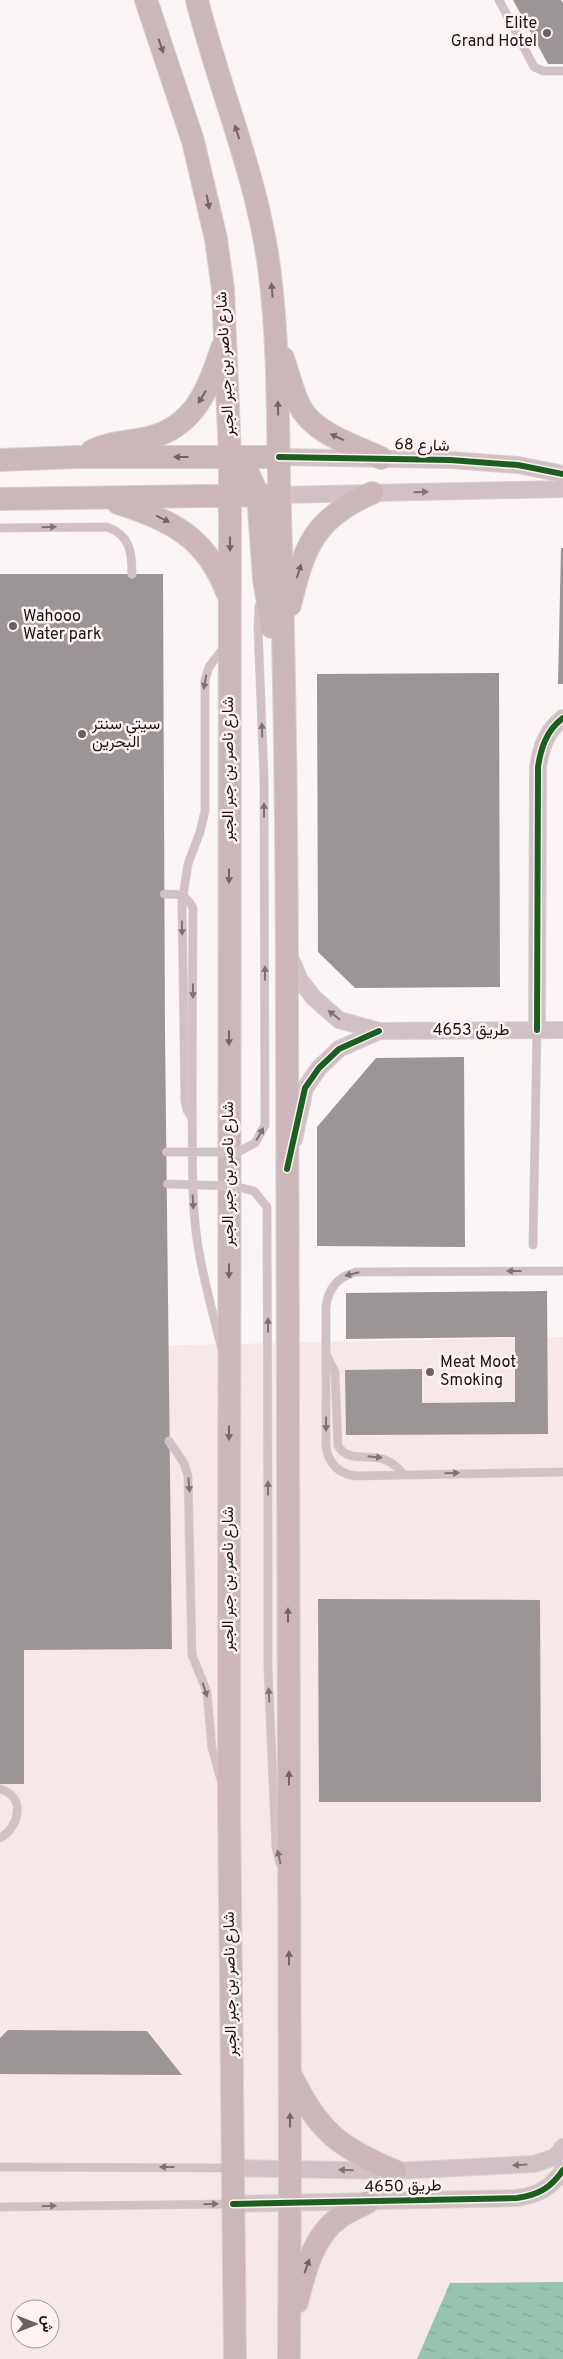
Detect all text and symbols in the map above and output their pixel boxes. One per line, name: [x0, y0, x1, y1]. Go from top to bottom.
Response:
place label: Elite Grand Hotel: [451, 14, 537, 52]
marker: Elite Grand Hotel: [541, 27, 553, 39]
one-way arrow: [157, 39, 165, 54]
one-way arrow: [233, 124, 241, 139]
one-way arrow: [205, 194, 213, 210]
one-way arrow: [267, 282, 275, 298]
street label: شارع ناصر بن جبر الجبر: [212, 291, 240, 438]
one-way arrow: [198, 390, 207, 404]
one-way arrow: [273, 400, 281, 416]
one-way arrow: [330, 433, 344, 441]
street label: شارع 68: [394, 435, 450, 457]
one-way arrow: [173, 453, 189, 461]
one-way arrow: [413, 488, 429, 496]
one-way arrow: [156, 515, 170, 523]
one-way arrow: [41, 523, 57, 531]
one-way arrow: [226, 536, 234, 552]
one-way arrow: [296, 563, 304, 578]
place label: Wahooo Water park: [23, 607, 101, 645]
marker: Wahooo Water park: [7, 620, 19, 632]
one-way arrow: [201, 675, 209, 691]
street label: شارع ناصر بن جبر الجبر: [219, 696, 239, 843]
place label: سيتي سنتر البحرين: [91, 715, 160, 753]
one-way arrow: [257, 722, 265, 738]
marker: سيتي سنتر البحرين: [76, 728, 88, 740]
one-way arrow: [260, 802, 268, 818]
one-way arrow: [225, 868, 233, 884]
one-way arrow: [178, 921, 186, 937]
one-way arrow: [261, 965, 269, 981]
one-way arrow: [189, 984, 197, 1000]
one-way arrow: [327, 1010, 341, 1020]
street label: طريق 4653: [433, 1021, 509, 1041]
one-way arrow: [225, 1030, 233, 1046]
street label: شارع ناصر بن جبر الجبر: [219, 1101, 239, 1248]
one-way arrow: [256, 1127, 264, 1141]
one-way arrow: [190, 1194, 198, 1210]
one-way arrow: [225, 1263, 233, 1279]
one-way arrow: [506, 1267, 522, 1275]
one-way arrow: [345, 1271, 360, 1279]
one-way arrow: [264, 1317, 272, 1333]
place label: Meat Moot Smoking: [440, 1353, 516, 1391]
marker: Meat Moot Smoking: [424, 1366, 436, 1378]
one-way arrow: [322, 1416, 330, 1432]
one-way arrow: [225, 1425, 233, 1441]
one-way arrow: [367, 1453, 383, 1461]
one-way arrow: [444, 1469, 460, 1477]
one-way arrow: [185, 1477, 193, 1493]
one-way arrow: [264, 1480, 272, 1496]
street label: شارع ناصر بن جبر الجبر: [219, 1506, 239, 1653]
one-way arrow: [284, 1607, 292, 1623]
one-way arrow: [202, 1682, 209, 1697]
one-way arrow: [265, 1687, 273, 1703]
one-way arrow: [285, 1769, 293, 1785]
one-way arrow: [274, 1848, 282, 1864]
street label: شارع ناصر بن جبر الجبر: [220, 1911, 242, 2058]
one-way arrow: [285, 1949, 293, 1965]
one-way arrow: [286, 2112, 294, 2128]
one-way arrow: [512, 2161, 528, 2169]
one-way arrow: [159, 2163, 175, 2171]
one-way arrow: [338, 2166, 354, 2174]
street label: طريق 4650: [364, 2176, 442, 2198]
one-way arrow: [203, 2200, 219, 2208]
one-way arrow: [41, 2202, 57, 2210]
one-way arrow: [304, 2258, 312, 2273]
north arrow: [10, 2299, 60, 2349]
text: ش: [38, 2316, 55, 2333]

